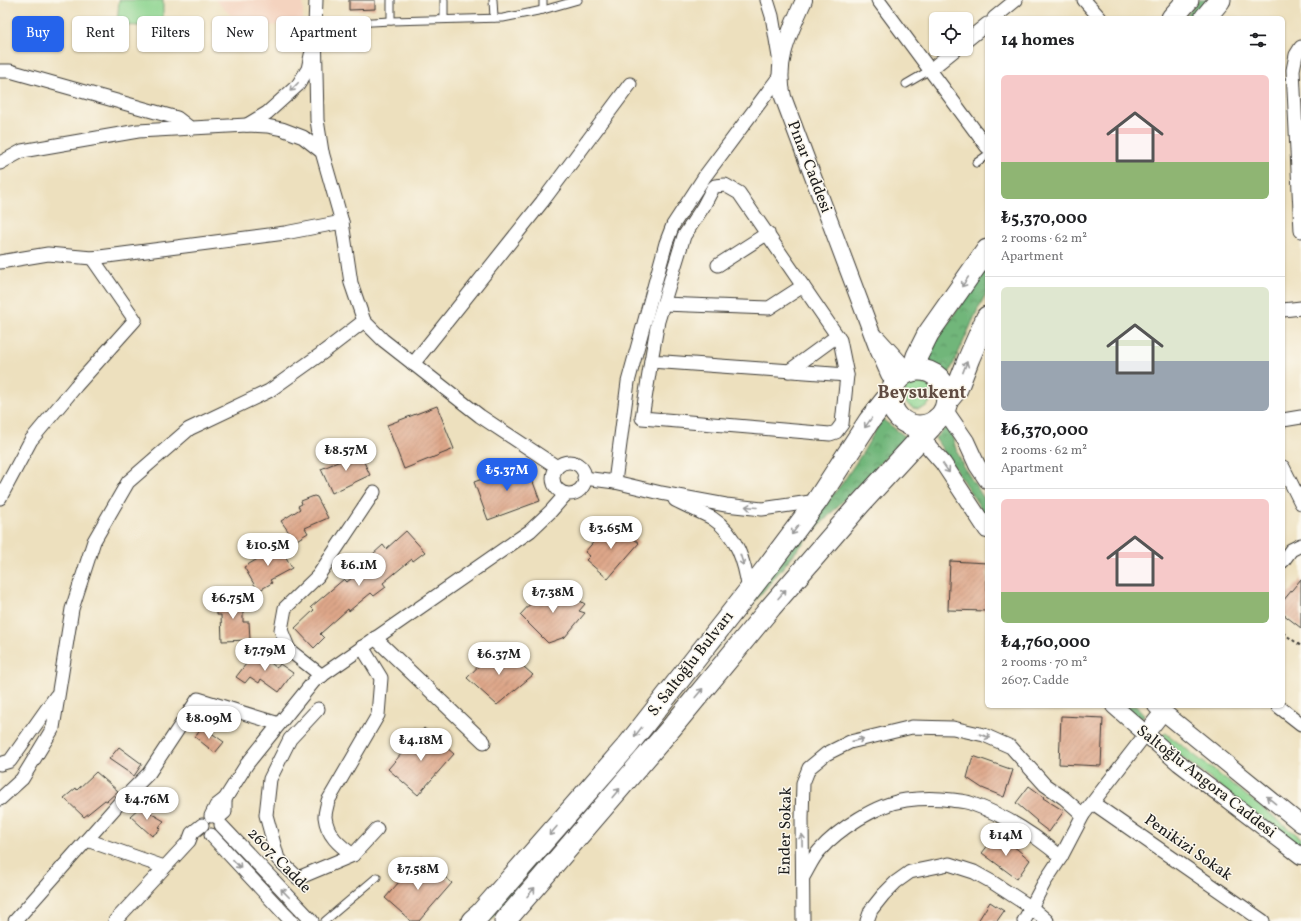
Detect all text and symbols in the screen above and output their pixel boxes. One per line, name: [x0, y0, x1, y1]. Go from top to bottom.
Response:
map controls: [929, 12, 973, 56]
button: locate: [929, 12, 973, 56]
chip: Buy: [12, 16, 64, 52]
chip: Rent: [72, 16, 129, 52]
chip: Filters: [137, 16, 204, 52]
chip: New: [212, 16, 268, 52]
chip: Apartment: [276, 16, 371, 52]
text: 14 homes: [1001, 29, 1075, 52]
icon: filters: [1247, 29, 1269, 51]
one-way arrow: [290, 82, 299, 92]
icon: home: [1099, 101, 1171, 173]
street label: Pınar Caddesi: [781, 118, 837, 217]
text: ₺5,370,000: [1001, 207, 1087, 230]
text: 2 rooms · 62 m²: [1001, 230, 1087, 248]
text: Apartment: [1001, 248, 1064, 266]
one-way arrow: [961, 276, 969, 287]
icon: home: [1099, 313, 1171, 385]
one-way arrow: [962, 361, 970, 373]
district label: Beysukent: [878, 381, 967, 406]
one-way arrow: [864, 417, 872, 428]
text: ₺6,370,000: [1001, 419, 1088, 442]
pin: ₺8.57M: [313, 438, 379, 472]
text: ₺8.57M: [324, 442, 368, 460]
text: 2 rooms · 62 m²: [1001, 442, 1087, 460]
pin: ₺5.37M: [474, 458, 540, 492]
text: Apartment: [1001, 460, 1064, 478]
text: ₺5.37M: [486, 462, 528, 480]
one-way arrow: [942, 462, 950, 473]
one-way arrow: [745, 504, 758, 511]
pin: ₺3.65M: [578, 516, 644, 550]
text: ₺3.65M: [589, 520, 633, 538]
one-way arrow: [791, 524, 799, 535]
icon: home: [1099, 525, 1171, 597]
pin: ₺10.5M: [235, 533, 301, 567]
text: ₺10.5M: [246, 537, 290, 555]
pin: ₺6.1M: [331, 553, 387, 587]
one-way arrow: [739, 553, 746, 566]
text: ₺6.1M: [341, 557, 377, 575]
pin: ₺7.38M: [520, 580, 586, 614]
text: ₺7.38M: [532, 584, 574, 602]
pin: ₺6.75M: [200, 586, 266, 620]
one-way arrow: [778, 588, 787, 599]
text: ₺6.75M: [211, 590, 255, 608]
street label: S. Saltoğlu Bulvarı: [643, 607, 739, 721]
text: ₺4,760,000: [1001, 631, 1090, 654]
pin: ₺7.79M: [232, 638, 298, 672]
text: ₺7.79M: [244, 642, 286, 660]
pin: ₺6.37M: [466, 642, 532, 676]
text: ₺6.37M: [477, 646, 521, 664]
text: 2 rooms · 70 m²: [1001, 654, 1087, 672]
text: 2607. Cadde: [1001, 672, 1069, 690]
one-way arrow: [695, 688, 704, 699]
pin: ₺8.09M: [176, 706, 242, 740]
text: ₺8.09M: [186, 710, 232, 728]
street label: Saltoğlu Angora Caddesi: [1132, 720, 1281, 844]
one-way arrow: [634, 727, 642, 738]
pin: ₺4.18M: [388, 728, 454, 762]
text: ₺4.18M: [399, 732, 443, 750]
one-way arrow: [979, 733, 992, 740]
one-way arrow: [851, 736, 864, 744]
street label: Ender Sokak: [774, 786, 798, 875]
pin: ₺4.76M: [114, 787, 180, 821]
one-way arrow: [611, 788, 620, 798]
text: ₺4.76M: [125, 791, 169, 809]
one-way arrow: [1265, 795, 1276, 804]
street label: Penikizi Sokak: [1139, 809, 1237, 887]
street label: 2607. Cadde: [242, 823, 316, 899]
pin: ₺14M: [982, 823, 1030, 857]
one-way arrow: [549, 825, 558, 836]
text: ₺14M: [989, 827, 1023, 845]
one-way arrow: [798, 834, 806, 847]
pin: ₺7.58M: [385, 857, 451, 891]
one-way arrow: [233, 859, 242, 869]
text: ₺7.58M: [397, 861, 439, 879]
one-way arrow: [526, 887, 535, 897]
one-way arrow: [280, 888, 290, 898]

